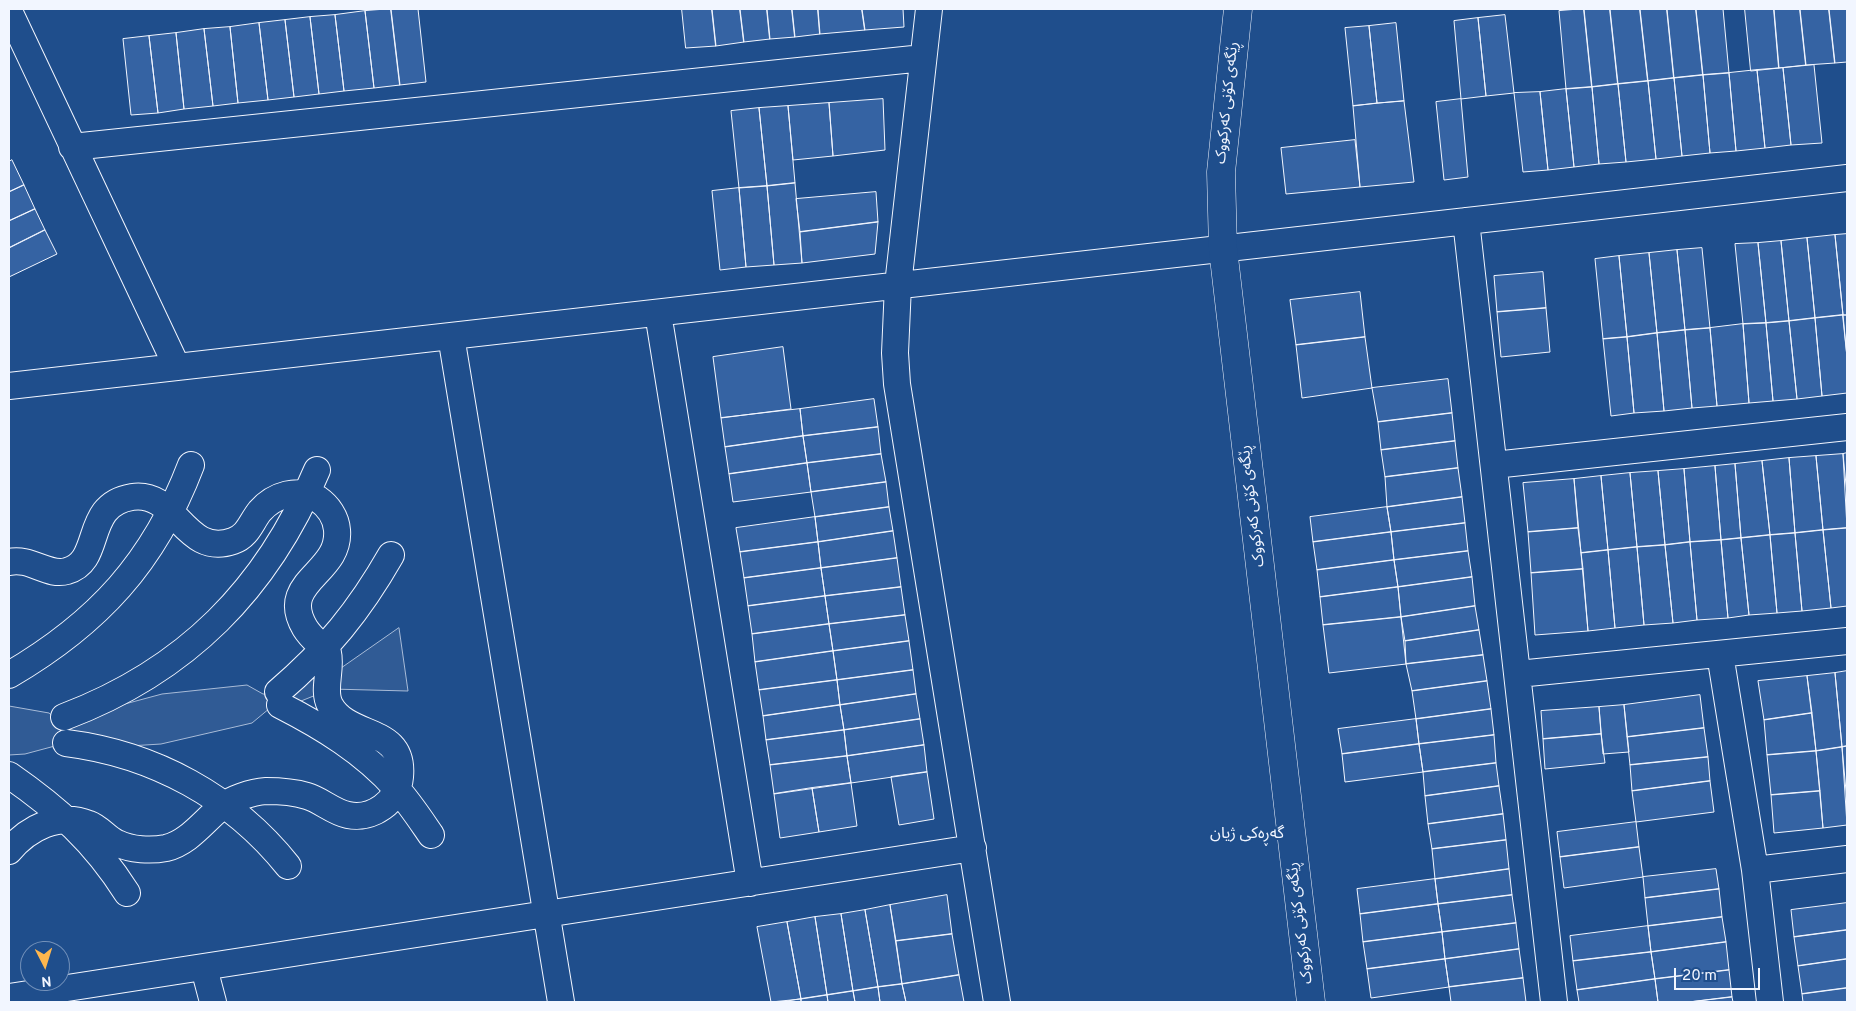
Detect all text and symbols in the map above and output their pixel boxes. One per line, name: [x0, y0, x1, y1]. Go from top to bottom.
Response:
street label: ڕێگەی کۆنی کەرکووک: [1213, 41, 1243, 165]
street label: ڕێگەی کۆنی کەرکووک: [1237, 444, 1269, 568]
district label: گەڕەکی ژیان: [1210, 825, 1284, 845]
street label: ڕێگەی کۆنی کەرکووک: [1285, 861, 1317, 985]
north arrow: [20, 941, 70, 991]
scale bar: [1676, 958, 1762, 990]
text: 20 m: [1682, 967, 1717, 986]
text: N: [41, 972, 52, 989]

